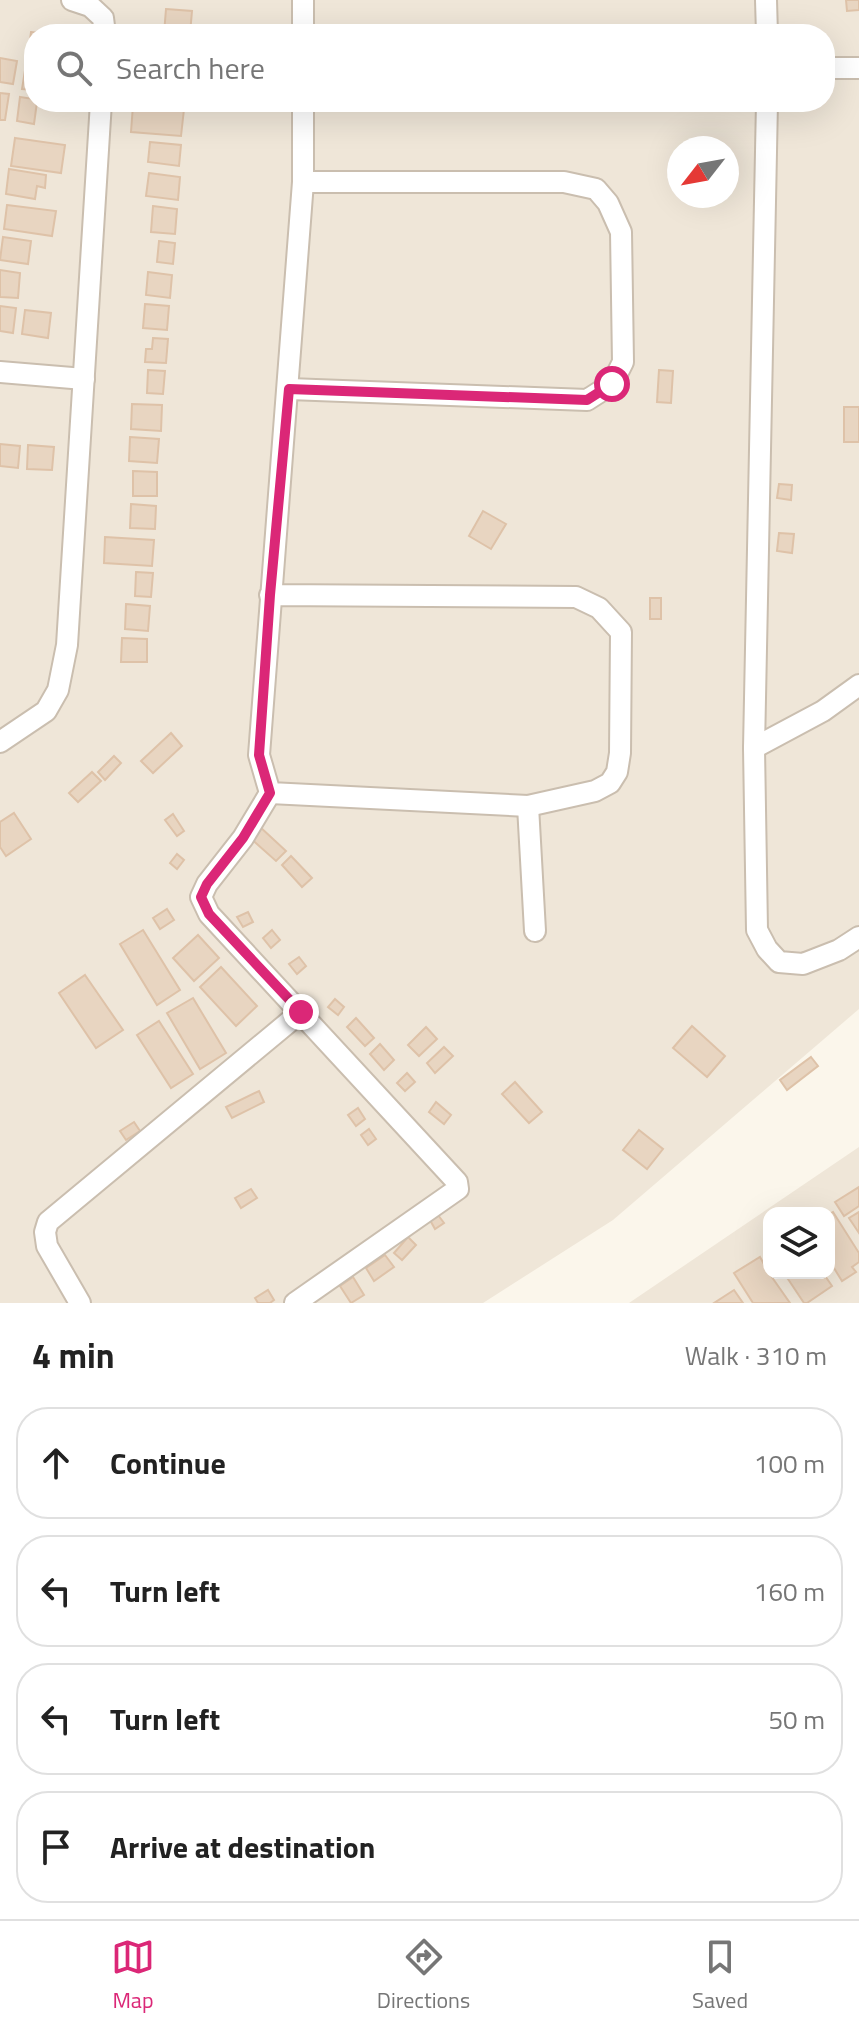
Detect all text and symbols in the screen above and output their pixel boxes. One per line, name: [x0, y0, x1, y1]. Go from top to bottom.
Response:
search box: [24, 24, 835, 112]
text: Search here: [116, 45, 265, 91]
icon: search: [52, 46, 96, 90]
north arrow: [667, 136, 739, 208]
route start: [594, 366, 630, 402]
route end: [283, 994, 319, 1030]
map controls: [763, 1207, 835, 1279]
button: layers: [763, 1207, 835, 1279]
text: 4 min: [32, 1329, 115, 1381]
text: Walk · 310 m: [685, 1336, 827, 1375]
text: Continue: [110, 1440, 226, 1486]
icon: ahead: [34, 1441, 78, 1485]
text: 100 m: [754, 1444, 825, 1483]
text: Turn left: [110, 1568, 220, 1614]
icon: left: [34, 1569, 78, 1613]
text: 160 m: [754, 1572, 825, 1611]
text: Turn left: [110, 1696, 220, 1742]
icon: left: [34, 1697, 78, 1741]
text: 50 m: [768, 1700, 825, 1739]
text: Arrive at destination: [110, 1824, 375, 1870]
icon: arrive: [34, 1825, 78, 1869]
tab: Map: [111, 1935, 155, 2017]
tab: Directions: [377, 1935, 470, 2017]
tab: Saved: [692, 1935, 748, 2017]

